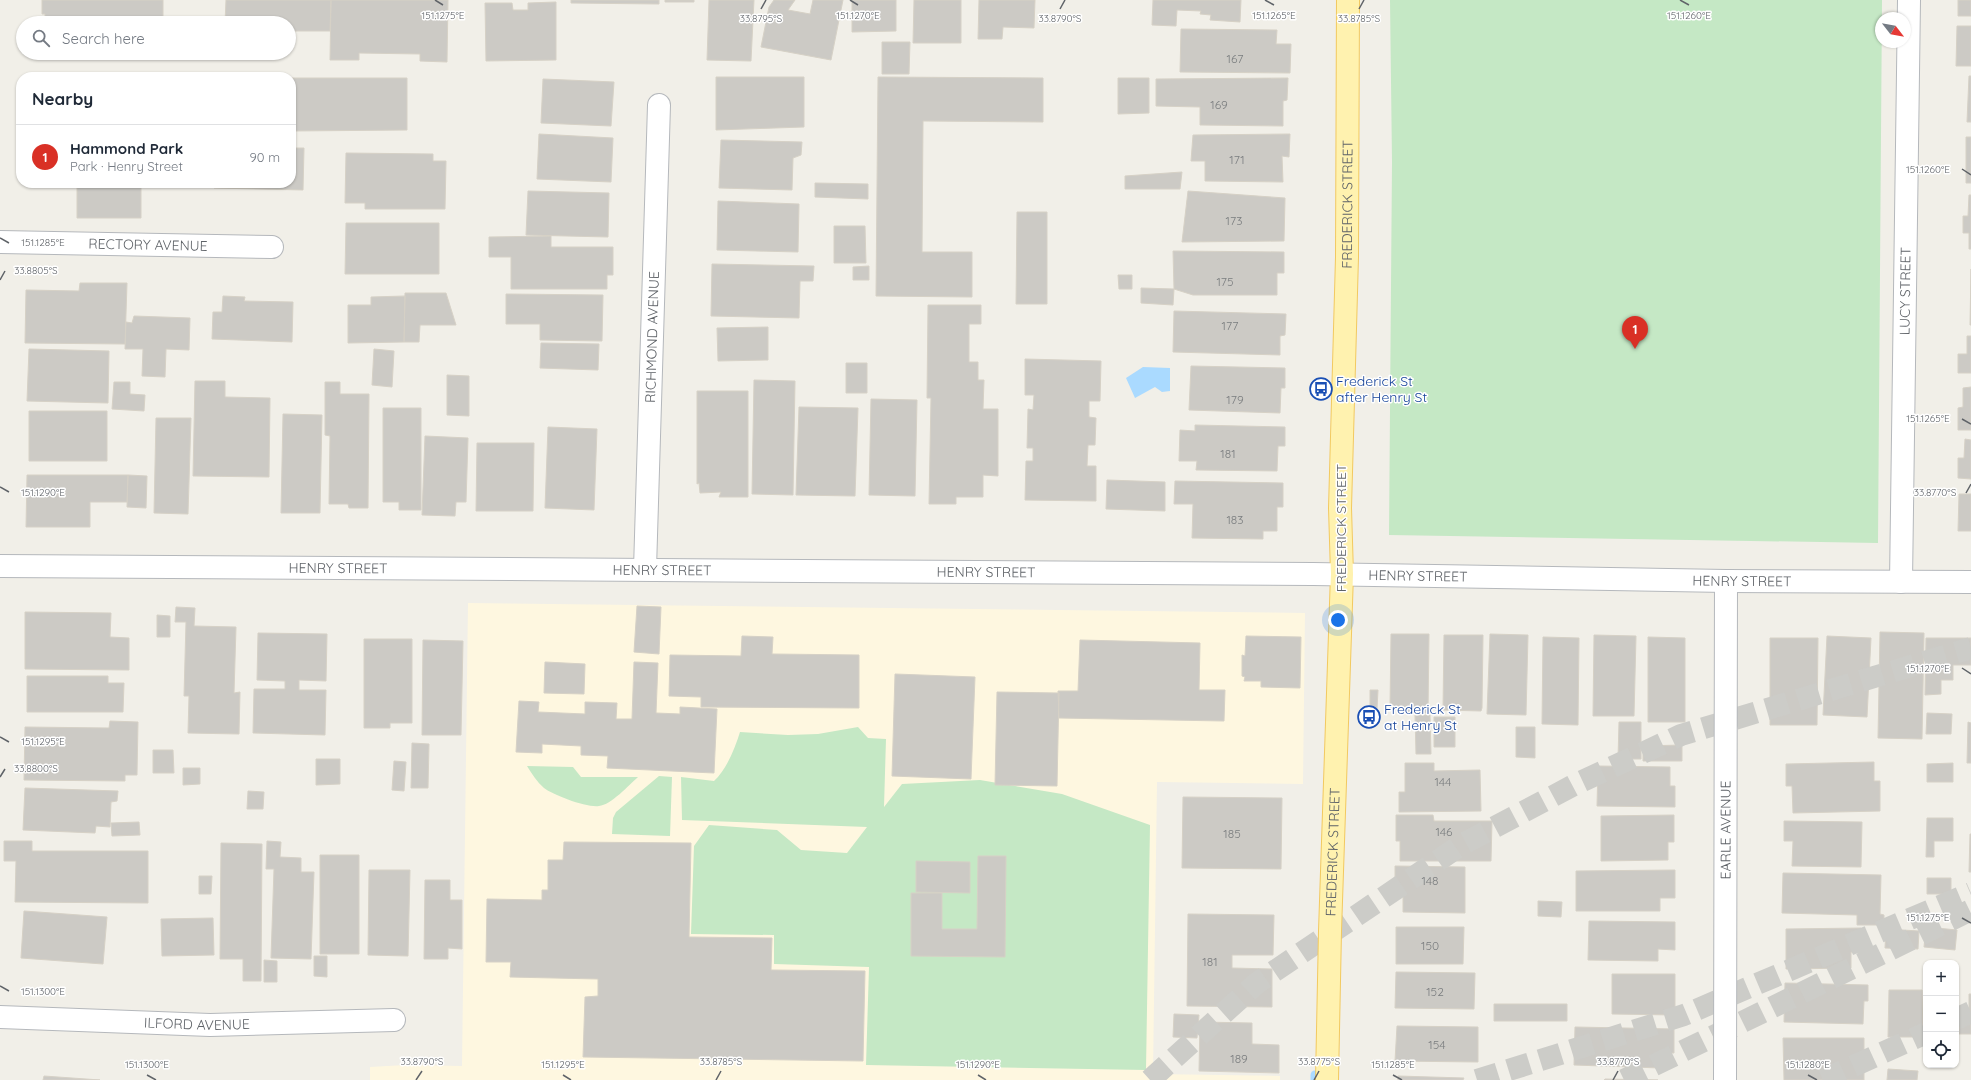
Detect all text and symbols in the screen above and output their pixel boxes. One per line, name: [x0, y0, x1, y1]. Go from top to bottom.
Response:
text: 151.1275°E: [422, 9, 465, 22]
text: 151.1270°E: [836, 9, 880, 22]
text: 151.1265°E: [1252, 9, 1296, 22]
text: 151.1260°E: [1667, 9, 1711, 22]
text: 33.8795°S: [740, 12, 783, 25]
text: 33.8790°S: [1039, 12, 1082, 25]
text: 33.8785°S: [1338, 12, 1381, 25]
north arrow: [1875, 12, 1911, 48]
search box: [16, 16, 296, 60]
icon: search: [30, 27, 52, 49]
text: Search here: [62, 29, 145, 48]
house number: 167: [1226, 51, 1244, 66]
text: Nearby: [32, 88, 93, 109]
house number: 169: [1210, 97, 1228, 112]
text: Hammond Park: [70, 139, 183, 158]
street label: FREDERICK STREET: [1338, 140, 1356, 269]
text: 1: [42, 149, 48, 165]
text: 90 m: [250, 149, 280, 165]
house number: 171: [1229, 152, 1245, 167]
text: Park · Henry Street: [70, 158, 183, 174]
text: 151.1260°E: [1906, 163, 1950, 176]
house number: 173: [1226, 213, 1242, 228]
street label: RECTORY AVENUE: [88, 235, 208, 255]
text: 151.1285°E: [21, 236, 65, 249]
street label: LUCY STREET: [1895, 247, 1915, 335]
text: 33.8805°S: [14, 264, 58, 277]
street label: RICHMOND AVENUE: [641, 271, 663, 403]
house number: 175: [1216, 274, 1234, 289]
pin: 1: [1622, 316, 1648, 349]
house number: 177: [1222, 318, 1238, 333]
place label: Frederick St after Henry St: [1336, 372, 1427, 406]
bus stop icon: Frederick St after Henry St: [1308, 376, 1334, 402]
house number: 179: [1226, 392, 1244, 407]
text: 151.1265°E: [1906, 412, 1950, 425]
house number: 181: [1220, 446, 1236, 461]
street label: FREDERICK STREET: [1332, 464, 1350, 592]
text: 151.1290°E: [21, 486, 65, 499]
text: 33.8770°S: [1914, 486, 1957, 499]
house number: 183: [1226, 512, 1244, 527]
street label: HENRY STREET: [288, 559, 388, 577]
street label: HENRY STREET: [612, 561, 712, 579]
street label: HENRY STREET: [936, 563, 1036, 581]
street label: HENRY STREET: [1368, 566, 1468, 586]
street label: HENRY STREET: [1692, 571, 1792, 590]
your location: [1328, 610, 1348, 630]
text: 151.1270°E: [1906, 662, 1950, 675]
place label: Frederick St at Henry St: [1384, 700, 1461, 734]
bus stop icon: Frederick St at Henry St: [1356, 704, 1382, 730]
text: 151.1295°E: [21, 735, 65, 748]
text: 33.8800°S: [14, 762, 58, 775]
house number: 144: [1435, 774, 1451, 789]
street label: EARLE AVENUE: [1716, 781, 1735, 879]
street label: FREDERICK STREET: [1321, 787, 1344, 917]
house number: 146: [1435, 824, 1453, 839]
house number: 185: [1223, 826, 1241, 841]
house number: 148: [1421, 873, 1439, 888]
text: 151.1275°E: [1907, 911, 1950, 924]
house number: 150: [1421, 938, 1439, 953]
house number: 181: [1202, 954, 1218, 969]
map controls: [1923, 960, 1959, 1068]
button: +: [1923, 960, 1959, 996]
house number: 152: [1426, 984, 1444, 999]
text: 151.1300°E: [21, 985, 65, 998]
button: −: [1923, 996, 1959, 1032]
street label: ILFORD AVENUE: [144, 1013, 250, 1034]
button: locate: [1923, 1032, 1959, 1068]
house number: 154: [1428, 1037, 1446, 1052]
house number: 189: [1230, 1051, 1248, 1066]
text: 33.8790°S: [401, 1055, 444, 1068]
text: 33.8785°S: [700, 1055, 743, 1068]
text: 33.8775°S: [1298, 1055, 1340, 1068]
text: 33.8770°S: [1597, 1055, 1640, 1068]
text: 151.1300°E: [125, 1058, 169, 1071]
text: 151.1295°E: [541, 1058, 585, 1071]
text: 151.1290°E: [956, 1058, 1000, 1071]
text: 151.1285°E: [1371, 1058, 1415, 1071]
text: 151.1280°E: [1786, 1058, 1830, 1071]

